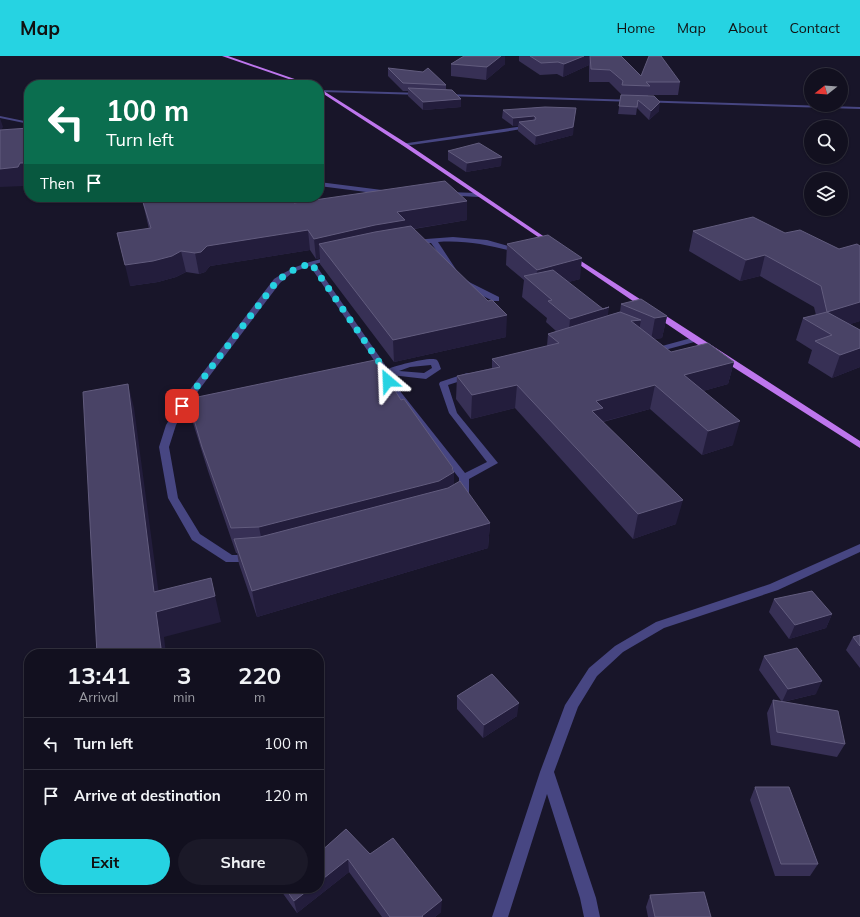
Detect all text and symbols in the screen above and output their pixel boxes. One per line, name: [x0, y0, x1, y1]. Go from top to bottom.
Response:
text: Map: [20, 16, 60, 40]
text: Home: [616, 19, 655, 37]
text: Map: [677, 19, 706, 37]
text: About: [728, 19, 768, 37]
text: Contact: [790, 19, 840, 37]
north arrow: [804, 68, 848, 112]
map controls: [804, 68, 848, 216]
text: 100 m: [106, 93, 189, 128]
icon: left: [40, 96, 92, 148]
button: search: [804, 120, 848, 164]
text: Turn left: [106, 128, 174, 151]
icon: arrive: [83, 172, 105, 194]
button: layers: [804, 172, 848, 216]
text: Then: [40, 174, 75, 193]
position arrow: [367, 360, 409, 402]
pin: [165, 389, 199, 423]
icon: arrive: [171, 395, 193, 417]
text: 13:41: [67, 660, 130, 690]
text: 3: [177, 660, 191, 690]
text: 220: [238, 660, 281, 690]
text: Arrival: [79, 689, 118, 705]
text: min: [173, 689, 195, 705]
text: m: [254, 689, 265, 705]
icon: left: [40, 733, 62, 755]
text: Turn left: [74, 734, 133, 753]
text: 100 m: [264, 734, 308, 753]
icon: arrive: [40, 785, 62, 807]
text: Arrive at destination: [74, 786, 221, 805]
text: 120 m: [264, 786, 308, 805]
button: Exit: [40, 839, 170, 885]
button: Share: [178, 839, 308, 885]

